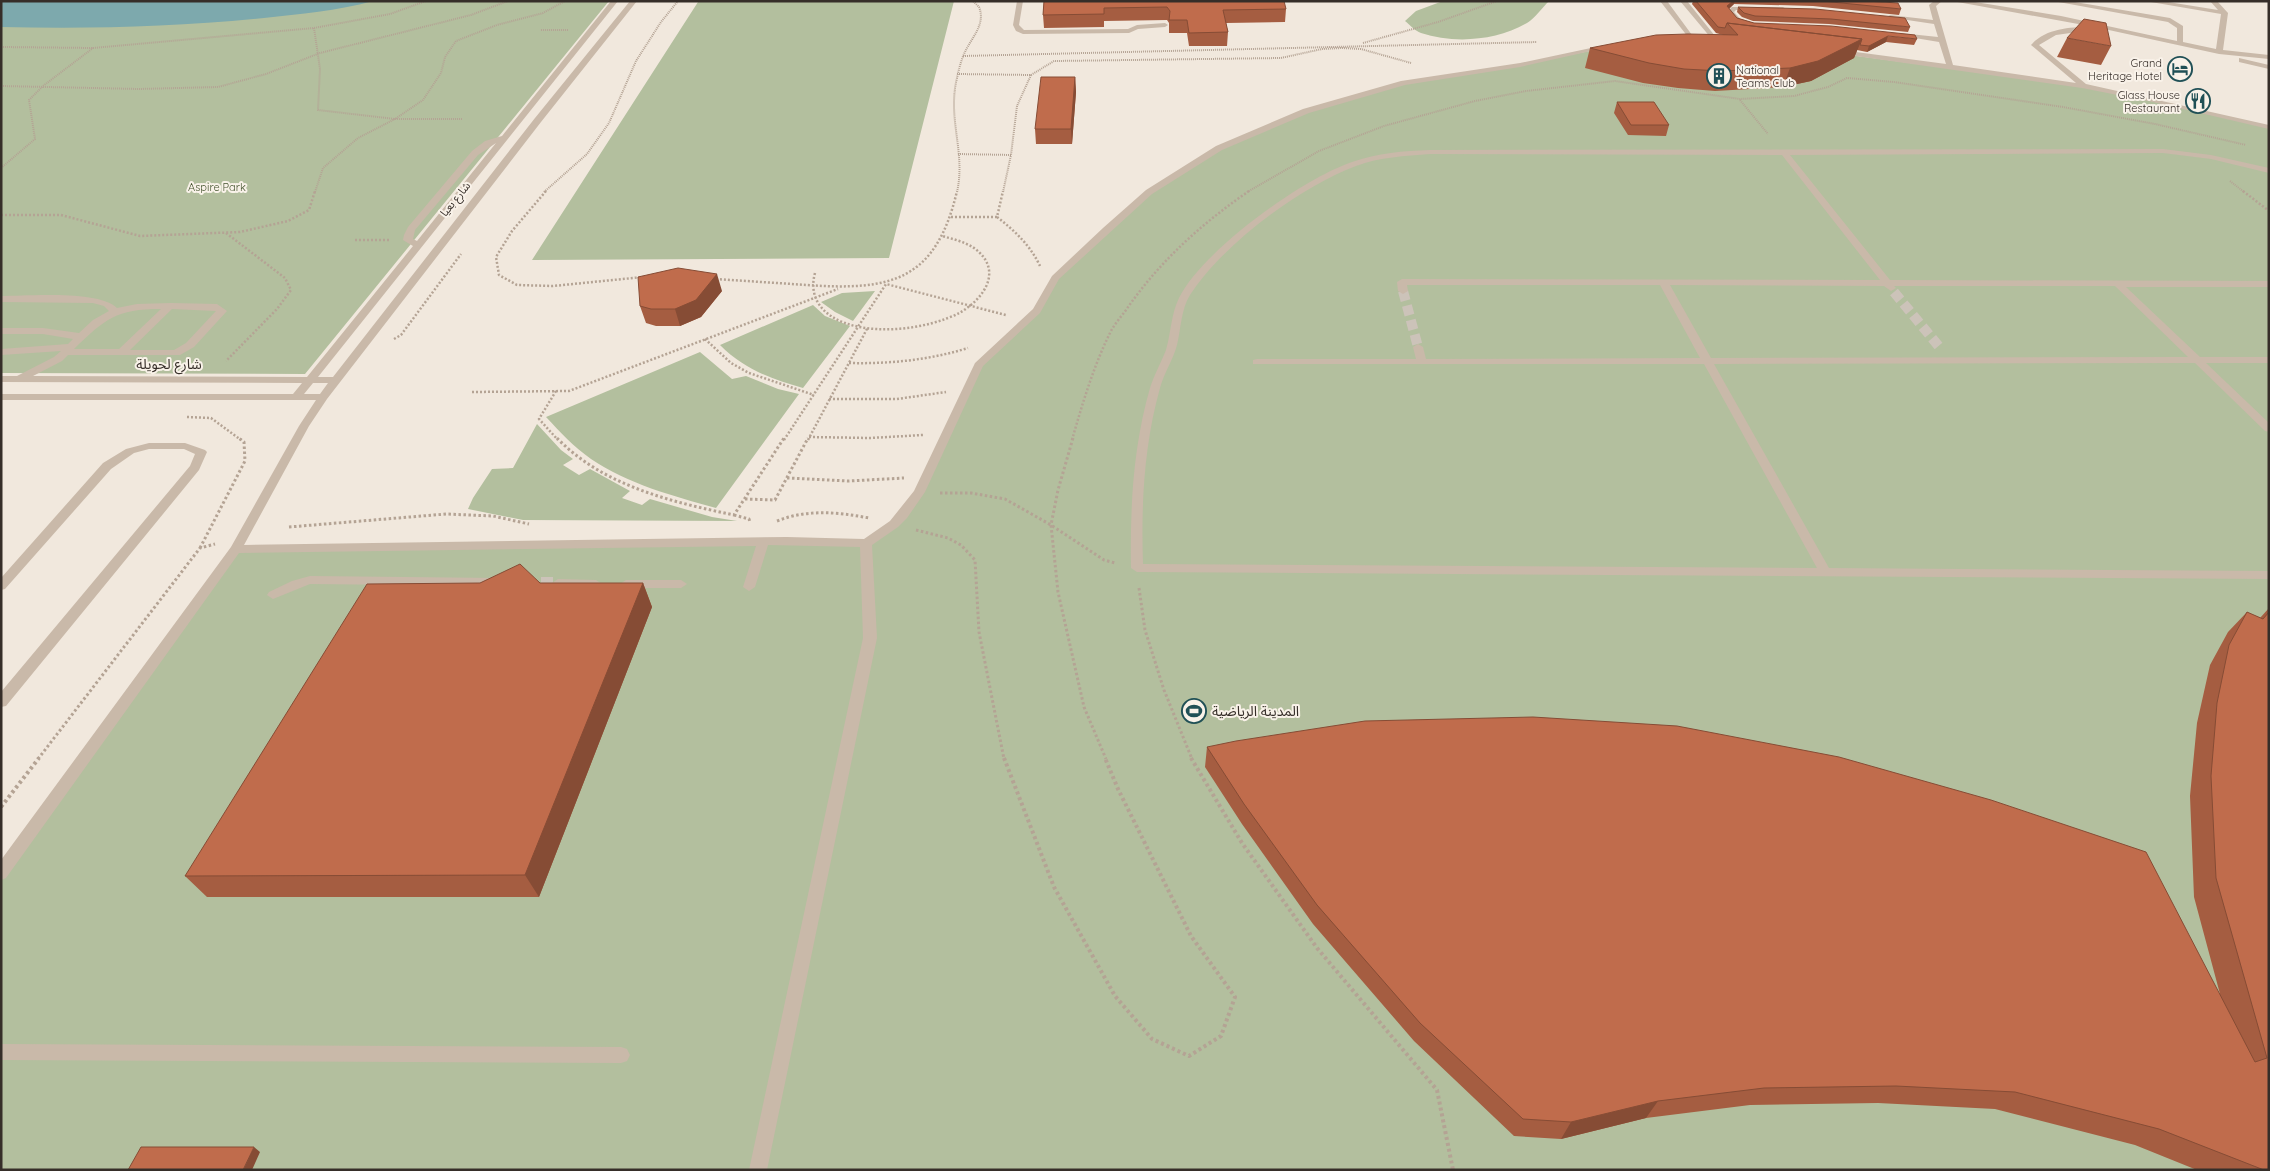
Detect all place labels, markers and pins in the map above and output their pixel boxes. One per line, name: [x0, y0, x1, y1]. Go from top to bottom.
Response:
place label: Grand Heritage Hotel: [2088, 56, 2162, 83]
hotel icon: Grand Heritage Hotel: [2167, 56, 2193, 82]
building icon: National Teams Club: [1706, 63, 1732, 89]
place label: National Teams Club: [1736, 63, 1795, 90]
place label: Glass House Restaurant: [2118, 88, 2180, 115]
restaurant icon: Glass House Restaurant: [2185, 88, 2211, 114]
sports icon: المدينة الرياضية: [1181, 698, 1207, 724]
place label: المدينة الرياضية: [1212, 702, 1299, 720]

